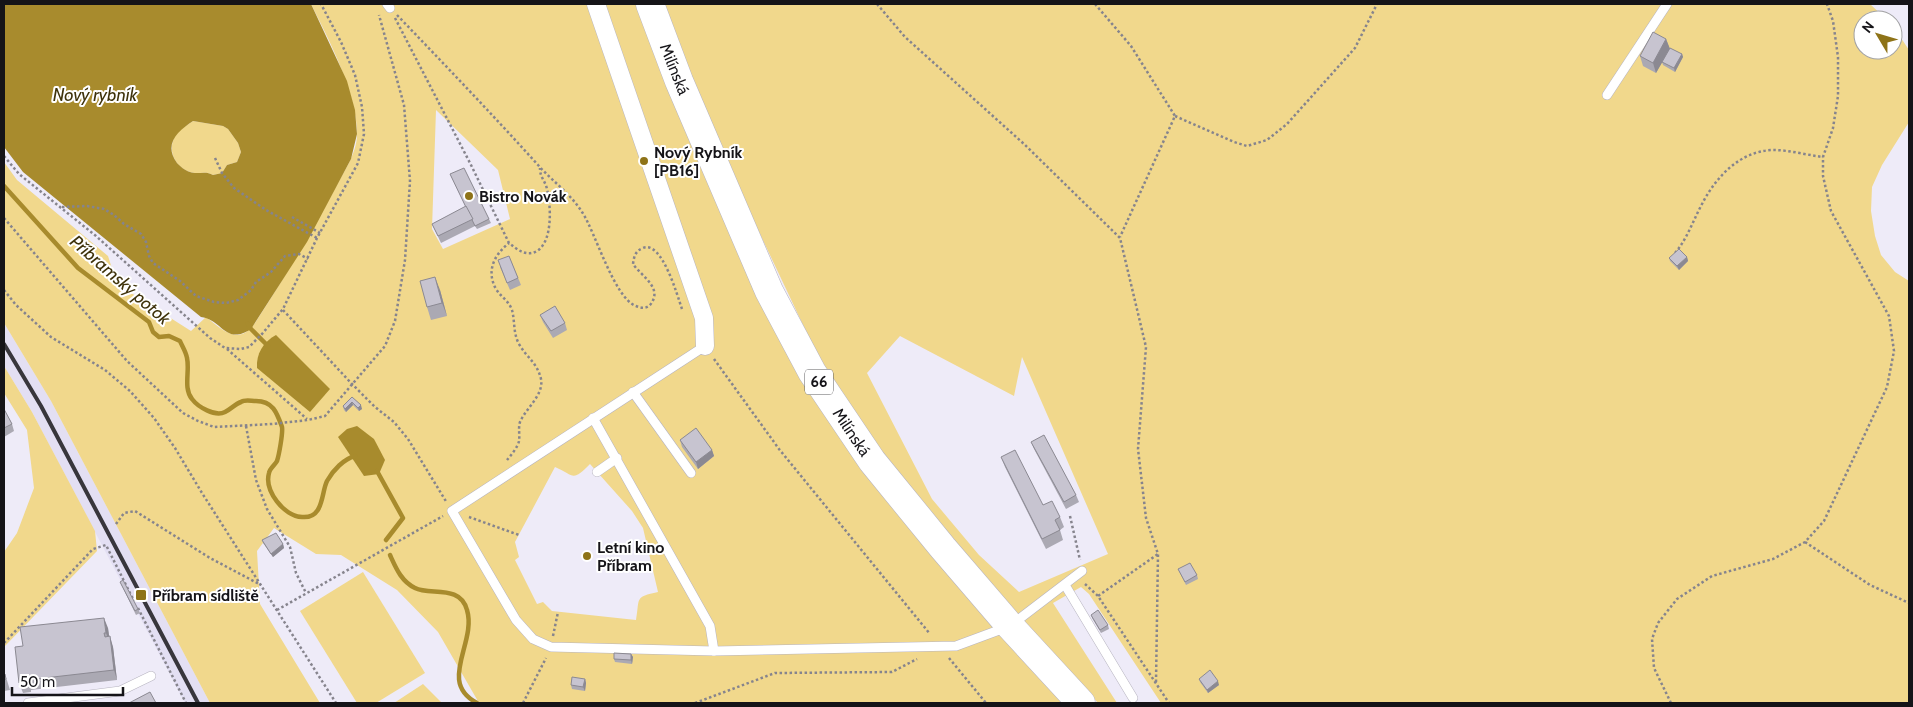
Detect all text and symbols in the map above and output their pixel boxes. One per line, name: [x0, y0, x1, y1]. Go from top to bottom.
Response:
north arrow: [1853, 10, 1903, 60]
text: N: [1858, 18, 1878, 36]
street label: Milínská: [656, 41, 694, 98]
water label: Nový rybník: [53, 84, 139, 106]
place label: Nový Rybník [PB16]: [654, 143, 742, 180]
marker: Nový Rybník [PB16]: [638, 155, 650, 167]
place label: Bistro Novák: [479, 187, 567, 206]
marker: Bistro Novák: [463, 190, 475, 202]
water label: Příbramský potok: [65, 231, 176, 330]
road number: 66: [805, 370, 833, 394]
street label: Milínská: [829, 405, 875, 460]
place label: Letní kino Příbram: [597, 538, 664, 575]
marker: Letní kino Příbram: [581, 550, 593, 562]
place label: Příbram sídliště: [152, 586, 259, 605]
marker: Příbram sídliště: [134, 588, 148, 602]
scale bar: [12, 664, 124, 696]
text: 50 m: [20, 673, 55, 691]

